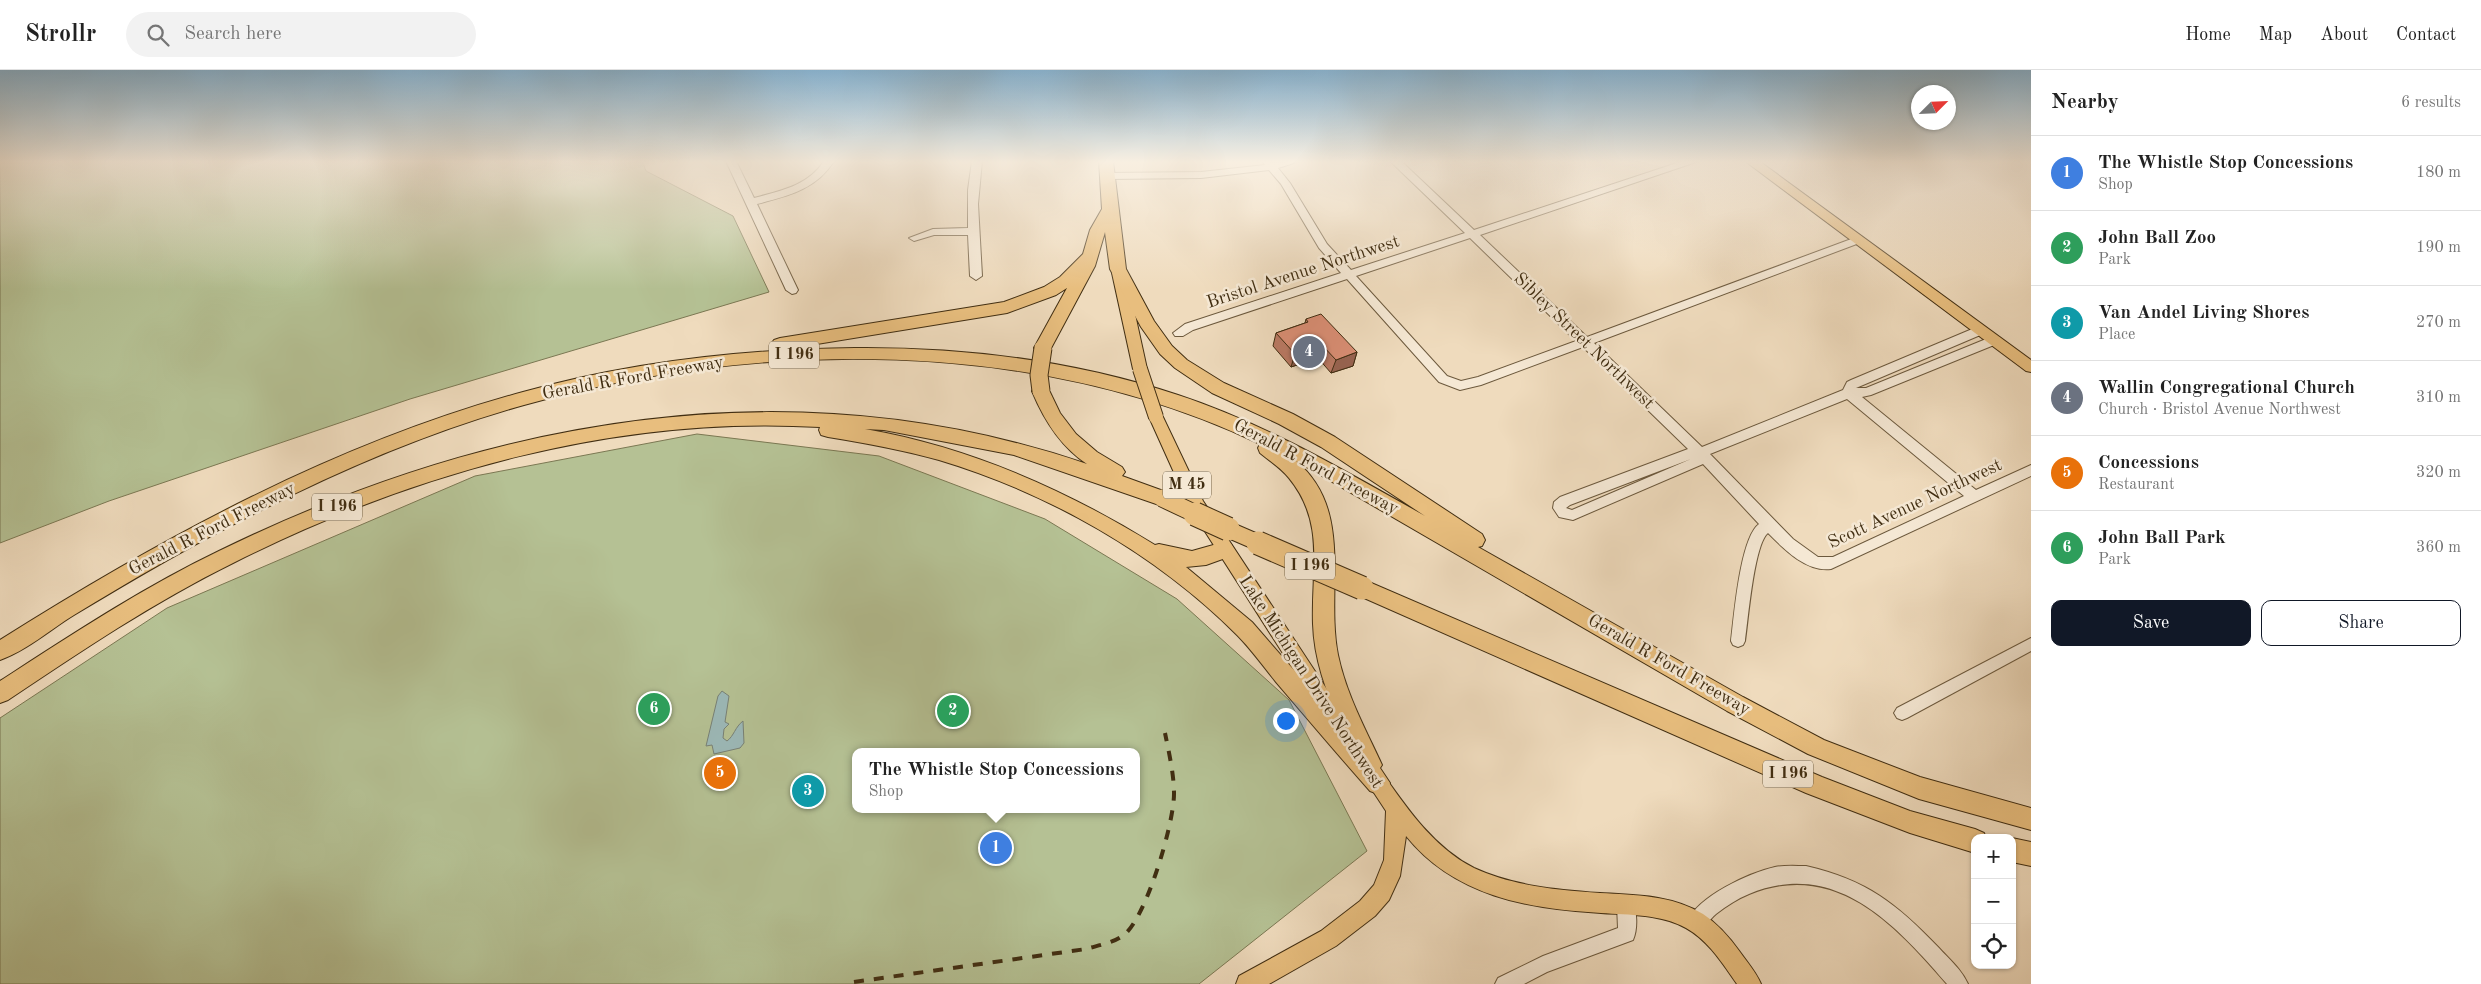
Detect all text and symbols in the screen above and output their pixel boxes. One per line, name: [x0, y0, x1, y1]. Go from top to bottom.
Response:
search box: [126, 12, 476, 57]
icon: search: [144, 21, 172, 49]
text: Strollr: [25, 23, 96, 47]
text: Search here: [184, 25, 282, 44]
text: Home: [2185, 26, 2231, 44]
text: Map: [2259, 26, 2292, 44]
text: About: [2320, 26, 2368, 44]
text: Contact: [2396, 26, 2456, 44]
north arrow: [1911, 85, 1956, 130]
text: Nearby: [2051, 92, 2119, 113]
text: 6 results: [2401, 95, 2461, 111]
text: The Whistle Stop Concessions: [2098, 154, 2353, 173]
text: 1: [2062, 165, 2072, 181]
text: 180 m: [2416, 165, 2461, 181]
text: Shop: [2098, 177, 2133, 193]
text: John Ball Zoo: [2098, 229, 2216, 248]
street label: Bristol Avenue Northwest: [1204, 232, 1402, 312]
text: 2: [2062, 240, 2072, 256]
text: 190 m: [2416, 240, 2461, 256]
text: Park: [2098, 252, 2131, 268]
street label: Sibley Street Northwest: [1510, 269, 1658, 413]
text: Van Andel Living Shores: [2098, 304, 2309, 323]
text: 3: [2062, 315, 2072, 331]
text: 270 m: [2416, 315, 2461, 331]
text: Place: [2098, 327, 2135, 343]
pin: 4: [1293, 333, 1325, 371]
road number: I 196: [769, 342, 819, 368]
street label: Gerald R Ford Freeway: [541, 353, 726, 403]
text: Wallin Congregational Church: [2098, 379, 2355, 398]
text: 4: [2062, 390, 2072, 406]
text: 310 m: [2416, 390, 2461, 406]
text: Church · Bristol Avenue Northwest: [2098, 402, 2341, 418]
street label: Gerald R Ford Freeway: [1231, 416, 1402, 518]
text: Concessions: [2098, 454, 2199, 473]
street label: Scott Avenue Northwest: [1825, 456, 2005, 552]
text: 5: [2062, 465, 2072, 481]
text: 320 m: [2416, 465, 2461, 481]
road number: M 45: [1163, 472, 1211, 498]
text: Restaurant: [2098, 477, 2175, 493]
street label: Gerald R Ford Freeway: [126, 479, 298, 579]
road number: I 196: [312, 494, 362, 521]
text: John Ball Park: [2098, 529, 2226, 548]
text: 6: [2062, 540, 2072, 556]
text: 360 m: [2416, 540, 2461, 556]
road number: I 196: [1285, 552, 1335, 580]
text: Park: [2098, 552, 2131, 568]
street label: Lake Michigan Drive Northwest: [1236, 572, 1386, 792]
button: Save: [2051, 600, 2251, 646]
button: Share: [2261, 600, 2461, 646]
street label: Gerald R Ford Freeway: [1585, 611, 1754, 719]
pin: 6: [638, 690, 670, 728]
pin: 2: [937, 692, 969, 730]
your location: [1273, 708, 1299, 734]
popup: [852, 748, 1140, 813]
pin: 5: [704, 754, 736, 792]
text: The Whistle Stop Concessions: [868, 761, 1124, 780]
road number: I 196: [1763, 761, 1813, 788]
pin: 3: [792, 772, 824, 810]
text: Shop: [868, 784, 903, 800]
pin: 1: [980, 829, 1012, 867]
map controls: [1971, 834, 2016, 969]
button: +: [1971, 834, 2016, 879]
button: −: [1971, 879, 2016, 924]
button: locate: [1971, 924, 2016, 969]

